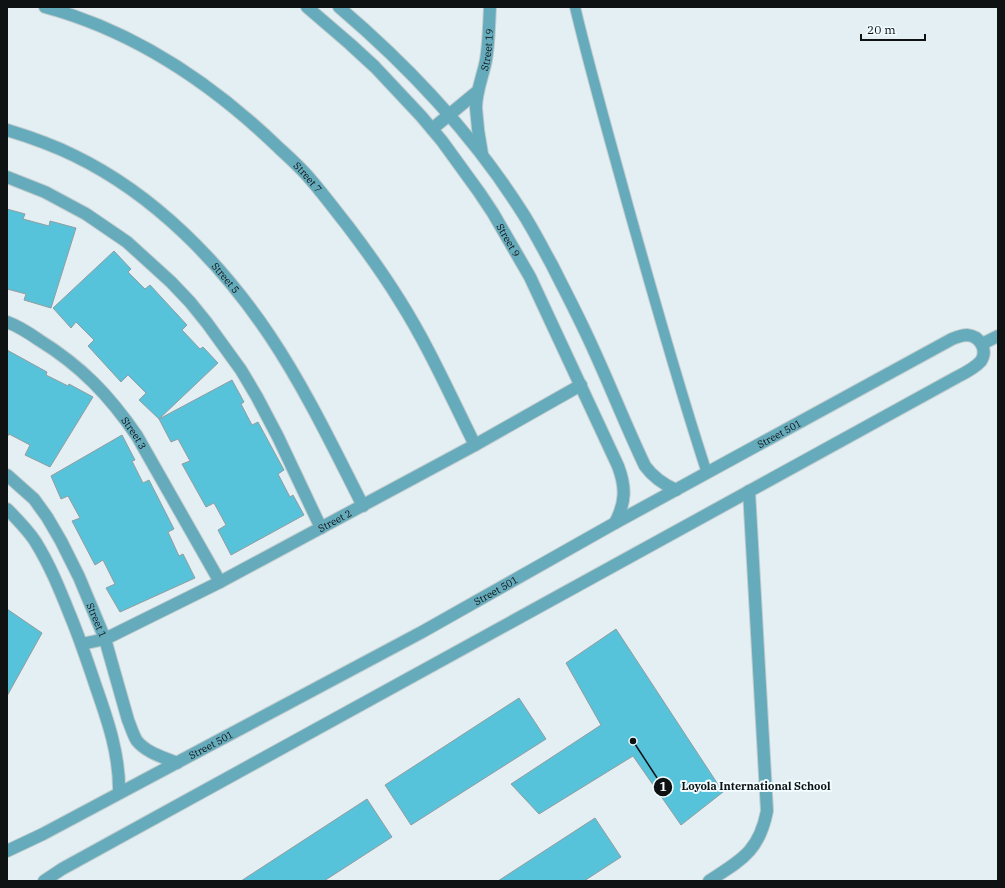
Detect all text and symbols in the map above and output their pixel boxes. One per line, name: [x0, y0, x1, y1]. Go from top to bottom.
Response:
scale bar: [861, 16, 925, 42]
text: 20 m: [867, 22, 896, 37]
street label: Street 19: [478, 28, 496, 72]
street label: Street 7: [291, 159, 325, 195]
street label: Street 9: [493, 221, 523, 259]
street label: Street 5: [209, 260, 242, 296]
street label: Street 3: [118, 414, 149, 452]
street label: Street 501: [755, 416, 804, 451]
street label: Street 2: [316, 507, 354, 535]
street label: Street 501: [472, 573, 520, 608]
street label: Street 1: [84, 601, 110, 640]
street label: Street 501: [187, 728, 236, 762]
callout: Loyola International School: [653, 775, 838, 798]
text: 1: [659, 779, 667, 794]
text: Loyola International School: [681, 779, 831, 793]

